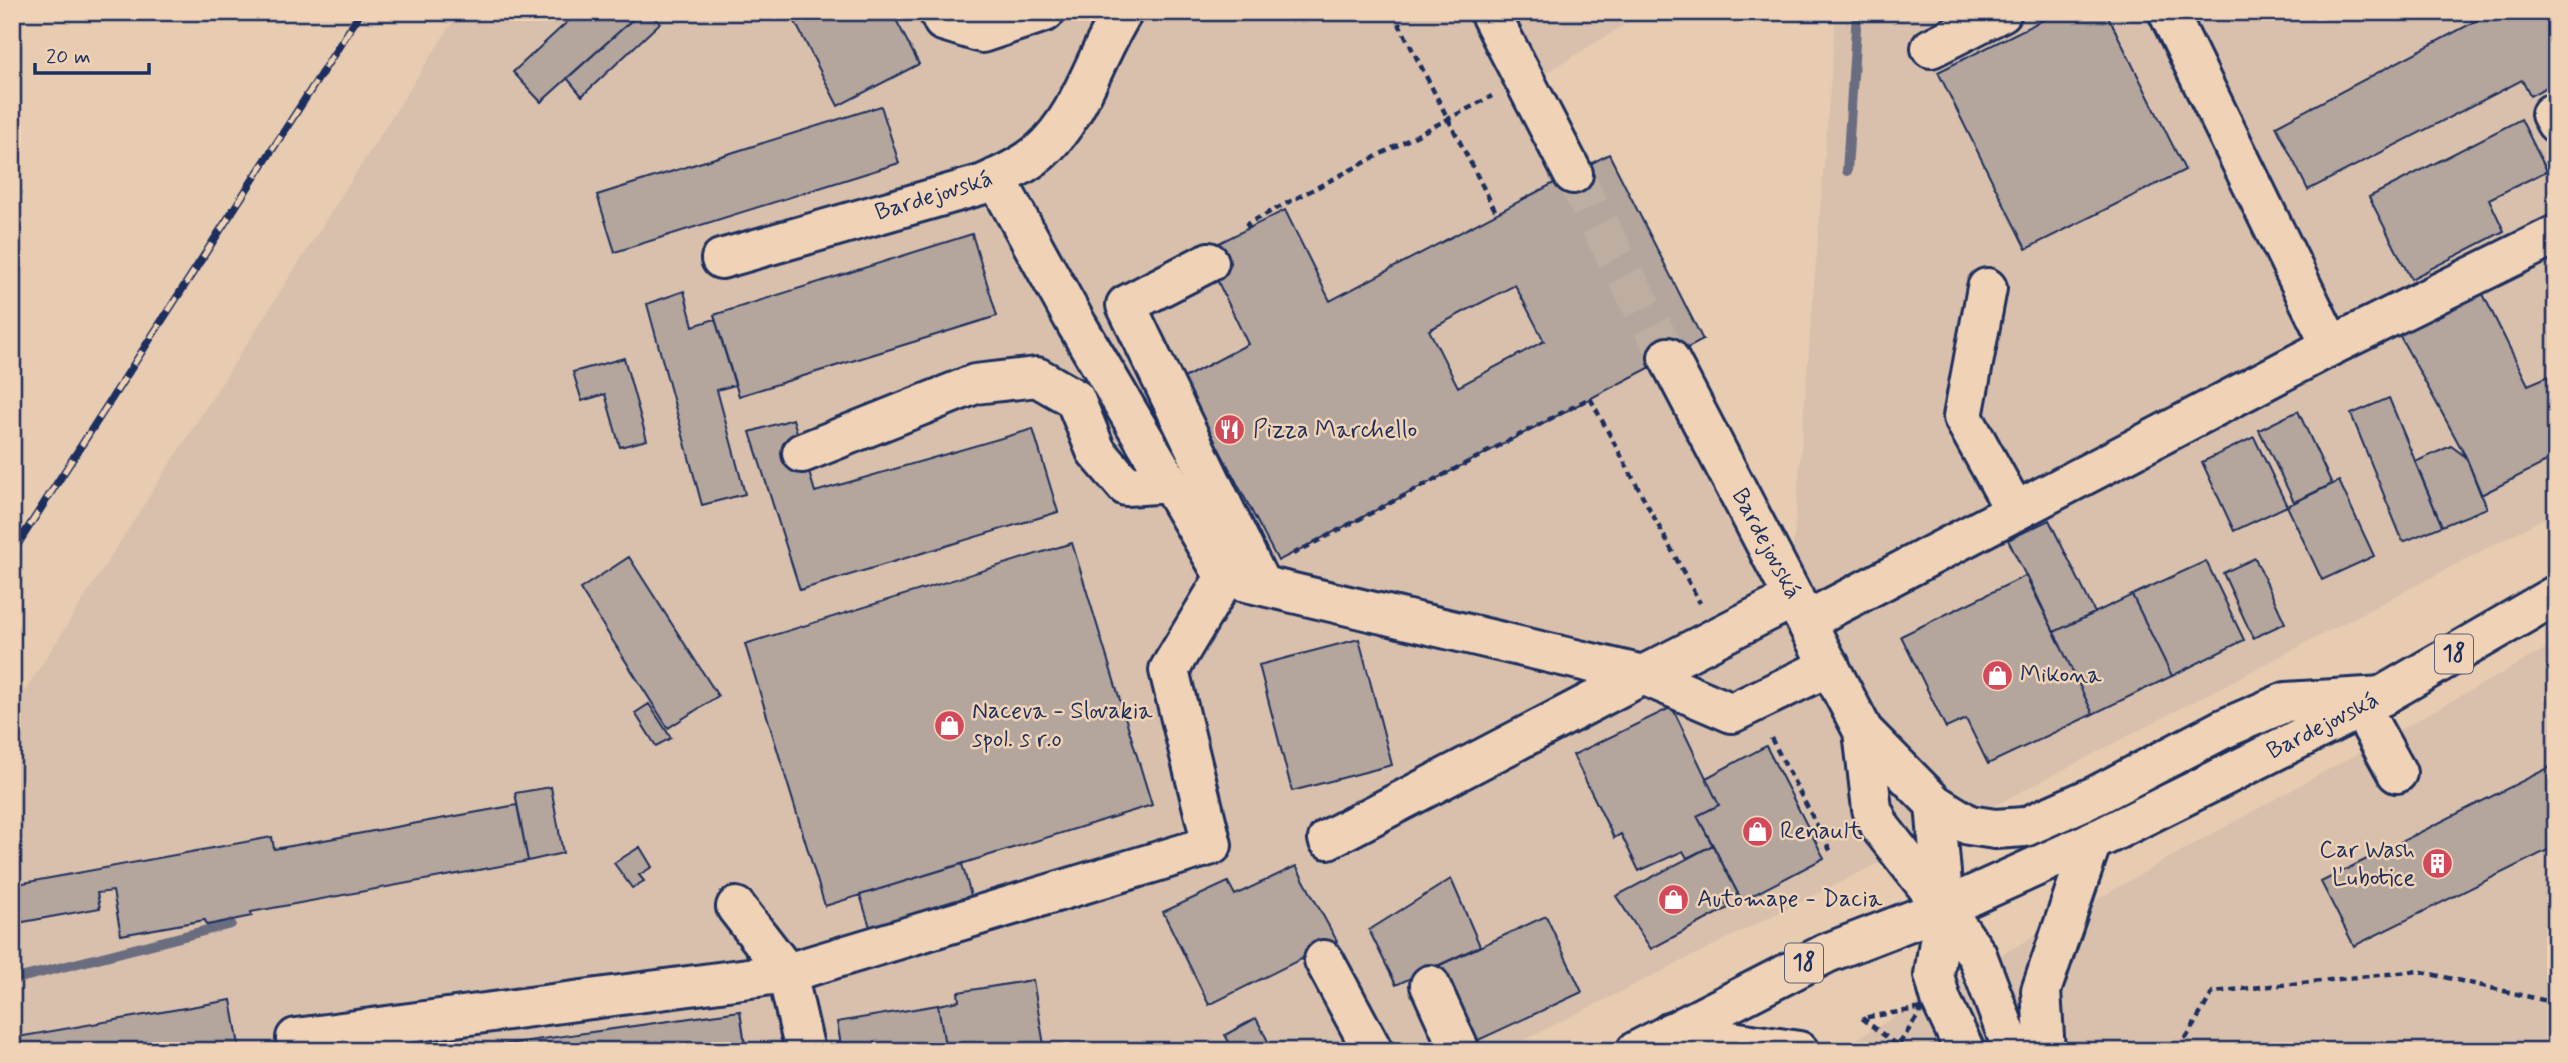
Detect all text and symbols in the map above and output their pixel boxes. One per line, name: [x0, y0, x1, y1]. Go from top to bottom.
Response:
scale bar: [35, 32, 149, 76]
text: 20 m: [46, 43, 91, 71]
street label: Bardejovská: [871, 163, 997, 229]
restaurant icon: Pizza Marchello: [1213, 413, 1247, 447]
place label: Pizza Marchello: [1253, 415, 1417, 446]
street label: Bardejovská: [1724, 483, 1808, 605]
road number: 18: [2435, 634, 2473, 674]
shop icon: Mikona: [1980, 658, 2014, 692]
place label: Mikona: [2020, 660, 2102, 691]
street label: Bardejovská: [2262, 685, 2384, 767]
place label: Naceva - Slovakia spol. s r.o: [972, 696, 1153, 755]
shop icon: Naceva - Slovakia spol. s r.o: [932, 708, 966, 742]
shop icon: Renault: [1740, 814, 1774, 848]
place label: Renault: [1780, 816, 1862, 847]
place label: Car Wash Ľubotice: [2319, 835, 2415, 894]
building icon: Car Wash Ľubotice: [2421, 847, 2455, 881]
shop icon: Automape - Dacia: [1657, 882, 1691, 916]
place label: Automape - Dacia: [1697, 884, 1883, 915]
road number: 18: [1785, 944, 1823, 982]

